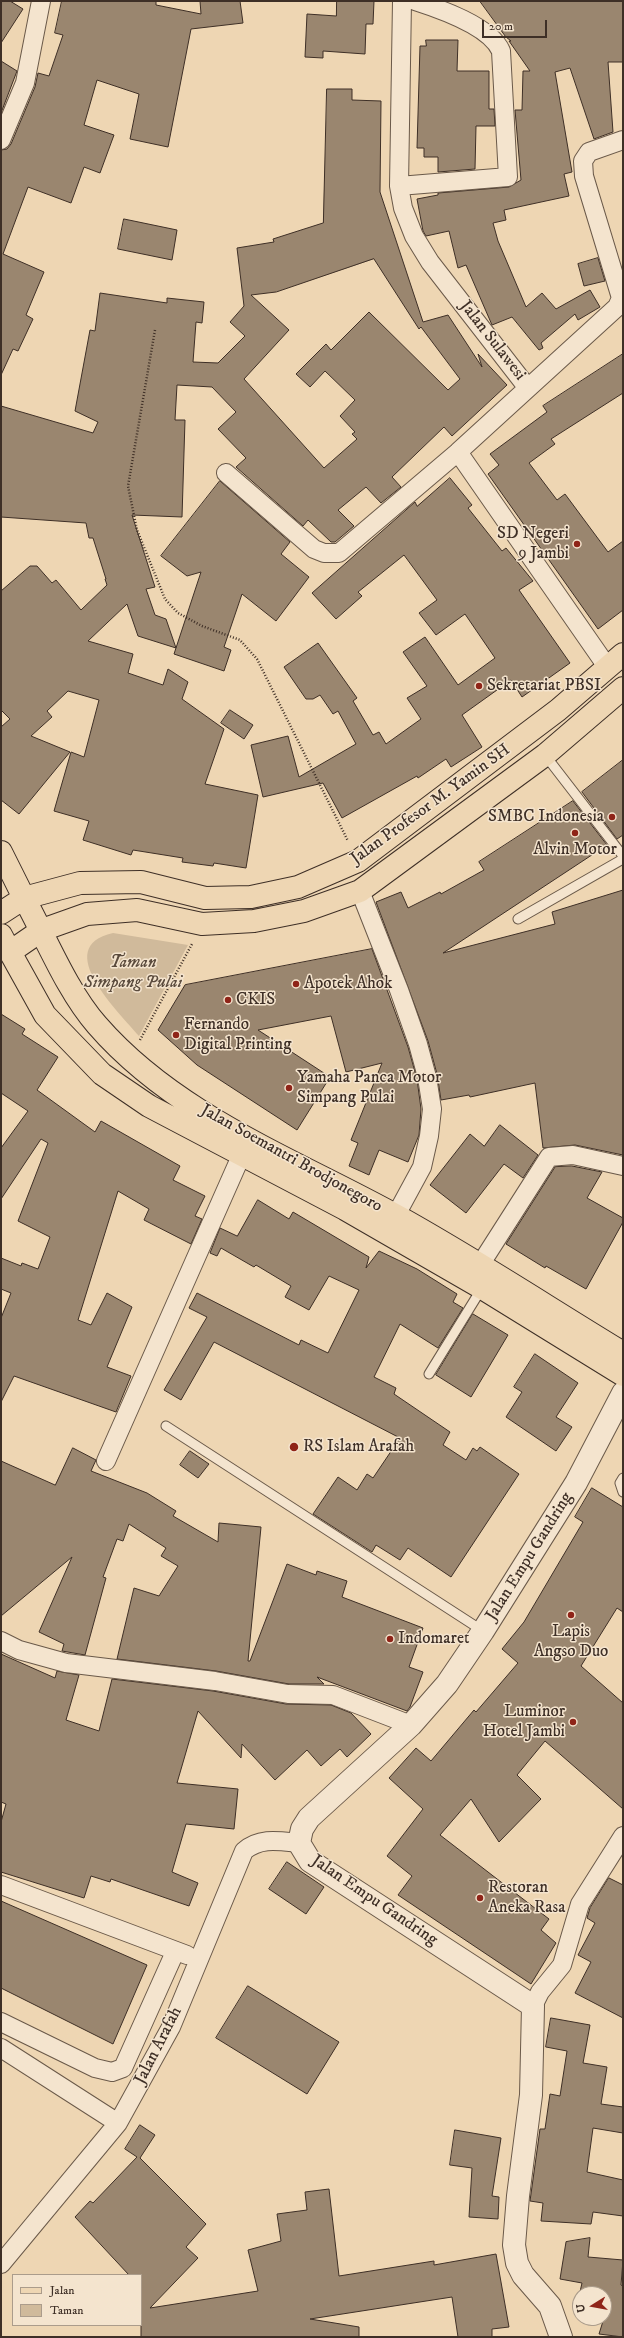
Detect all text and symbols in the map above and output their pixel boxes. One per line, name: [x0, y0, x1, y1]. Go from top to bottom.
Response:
scale bar: [484, 12, 549, 38]
text: 20 m: [489, 19, 513, 34]
street label: Jalan Sulawesi: [454, 297, 530, 385]
place label: SD Negeri 9 Jambi: [497, 524, 569, 564]
marker: SD Negeri 9 Jambi: [572, 539, 582, 549]
place label: Sekretariat PBSI: [487, 676, 601, 696]
marker: Sekretariat PBSI: [474, 681, 484, 691]
street label: Jalan Profesor M. Yamin SH: [347, 740, 515, 870]
place label: SMBC Indonesia: [488, 807, 604, 827]
marker: SMBC Indonesia: [607, 812, 617, 822]
marker: Alvin Motor: [570, 828, 580, 838]
place label: Alvin Motor: [533, 840, 617, 860]
park label: Taman Simpang Pulai: [84, 953, 182, 993]
place label: Apotek Ahok: [304, 974, 392, 994]
marker: Apotek Ahok: [291, 979, 301, 989]
place label: CKIS: [236, 990, 275, 1010]
marker: CKIS: [223, 995, 233, 1005]
place label: Fernando Digital Printing: [184, 1015, 291, 1055]
marker: Fernando Digital Printing: [171, 1030, 181, 1040]
place label: Yamaha Panca Motor Simpang Pulai: [297, 1068, 441, 1108]
marker: Yamaha Panca Motor Simpang Pulai: [284, 1083, 294, 1093]
street label: Jalan Soemantri Brodjonegoro: [197, 1101, 385, 1217]
place label: RS Islam Arafah: [303, 1437, 414, 1457]
marker: RS Islam Arafah: [288, 1441, 300, 1453]
street label: Jalan Empu Gandring: [482, 1489, 578, 1625]
marker: Lapis Angso Duo: [566, 1610, 576, 1620]
place label: Lapis Angso Duo: [534, 1622, 608, 1662]
place label: Indomaret: [398, 1629, 469, 1649]
marker: Indomaret: [385, 1634, 395, 1644]
place label: Luminor Hotel Jambi: [483, 1702, 565, 1742]
marker: Luminor Hotel Jambi: [568, 1717, 578, 1727]
street label: Jalan Empu Gandring: [307, 1851, 441, 1951]
place label: Restoran Aneka Rasa: [488, 1878, 565, 1918]
marker: Restoran Aneka Rasa: [475, 1893, 485, 1903]
street label: Jalan Arafah: [131, 2004, 187, 2088]
legend: [12, 2274, 142, 2326]
text: Jalan: [50, 2283, 75, 2298]
north arrow: [572, 2286, 612, 2326]
text: Taman: [50, 2303, 84, 2318]
text: U: [574, 2303, 589, 2314]

